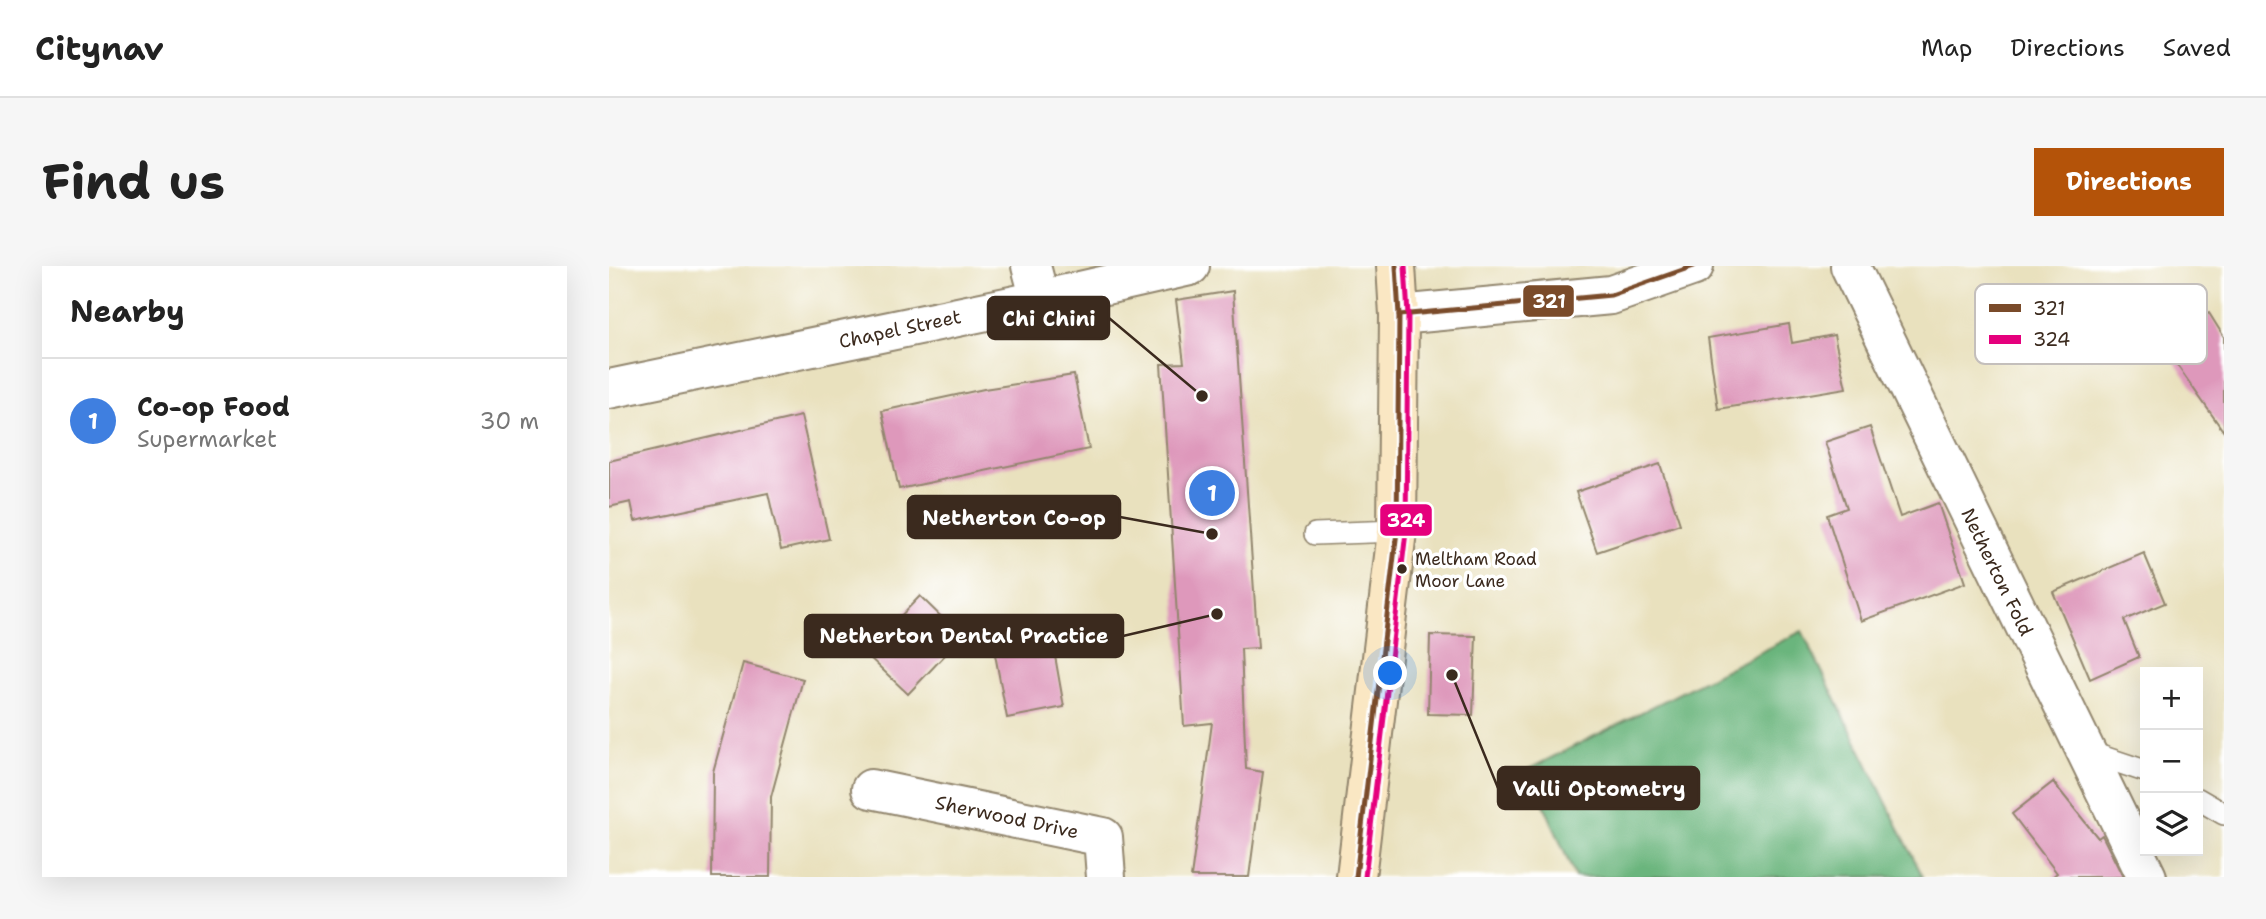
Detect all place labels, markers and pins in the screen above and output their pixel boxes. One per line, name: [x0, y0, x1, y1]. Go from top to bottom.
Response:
callout: Chi Chini: [988, 297, 1109, 339]
pin: 1: [1189, 467, 1235, 519]
callout: Netherton Co-op: [908, 496, 1120, 538]
place label: Meltham Road Moor Lane: [1415, 548, 1537, 592]
marker: Meltham Road Moor Lane: [1395, 562, 1409, 576]
callout: Netherton Dental Practice: [805, 615, 1123, 657]
callout: Valli Optometry: [1498, 767, 1699, 809]

